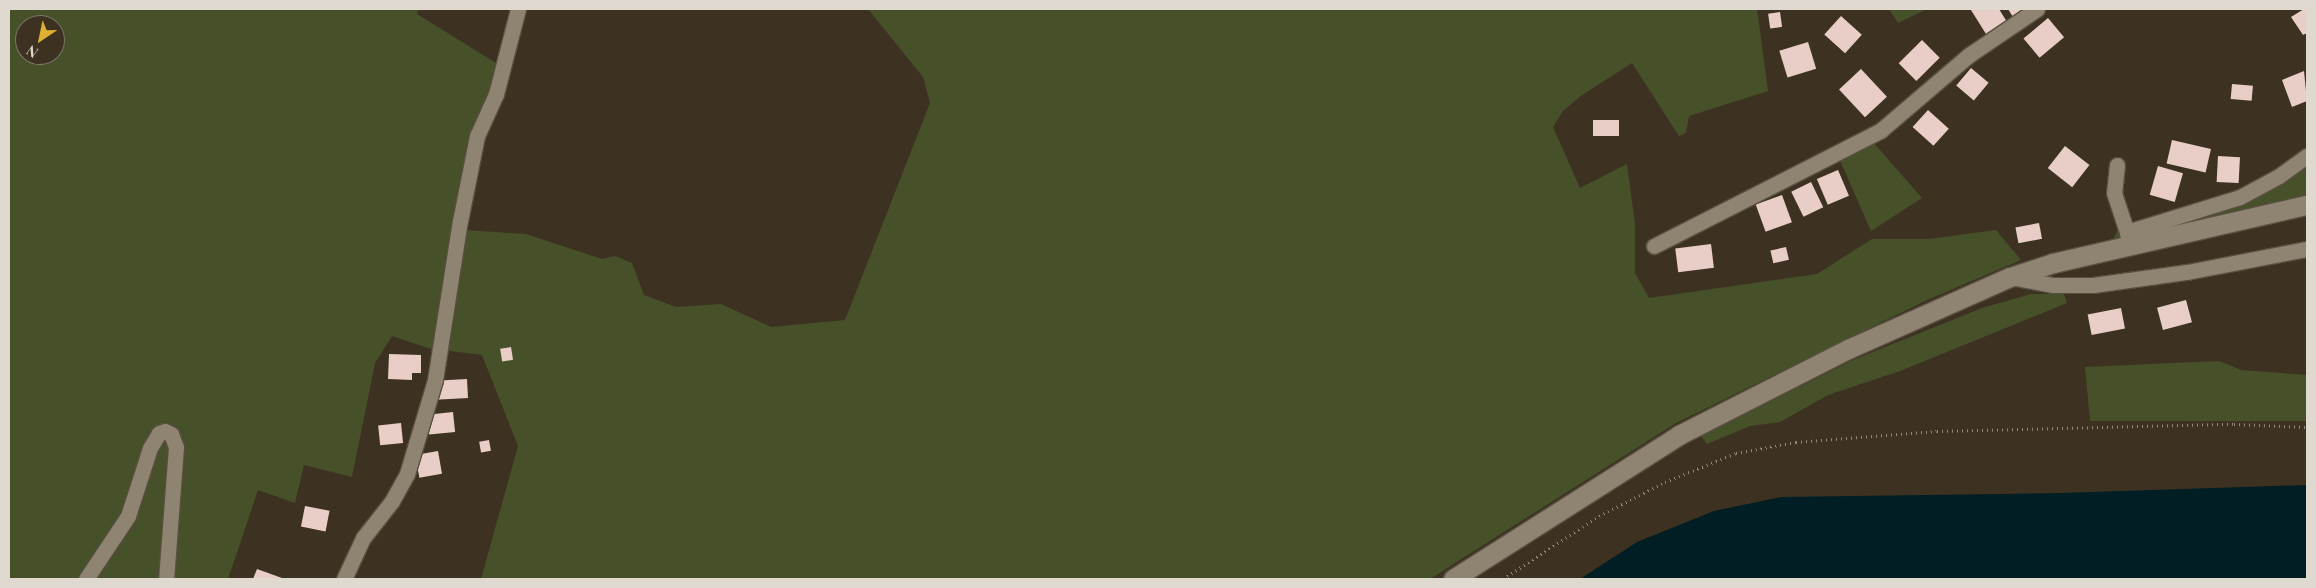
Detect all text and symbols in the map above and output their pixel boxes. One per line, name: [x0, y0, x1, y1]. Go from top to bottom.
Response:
north arrow: [15, 15, 65, 65]
text: N: [22, 41, 41, 63]

